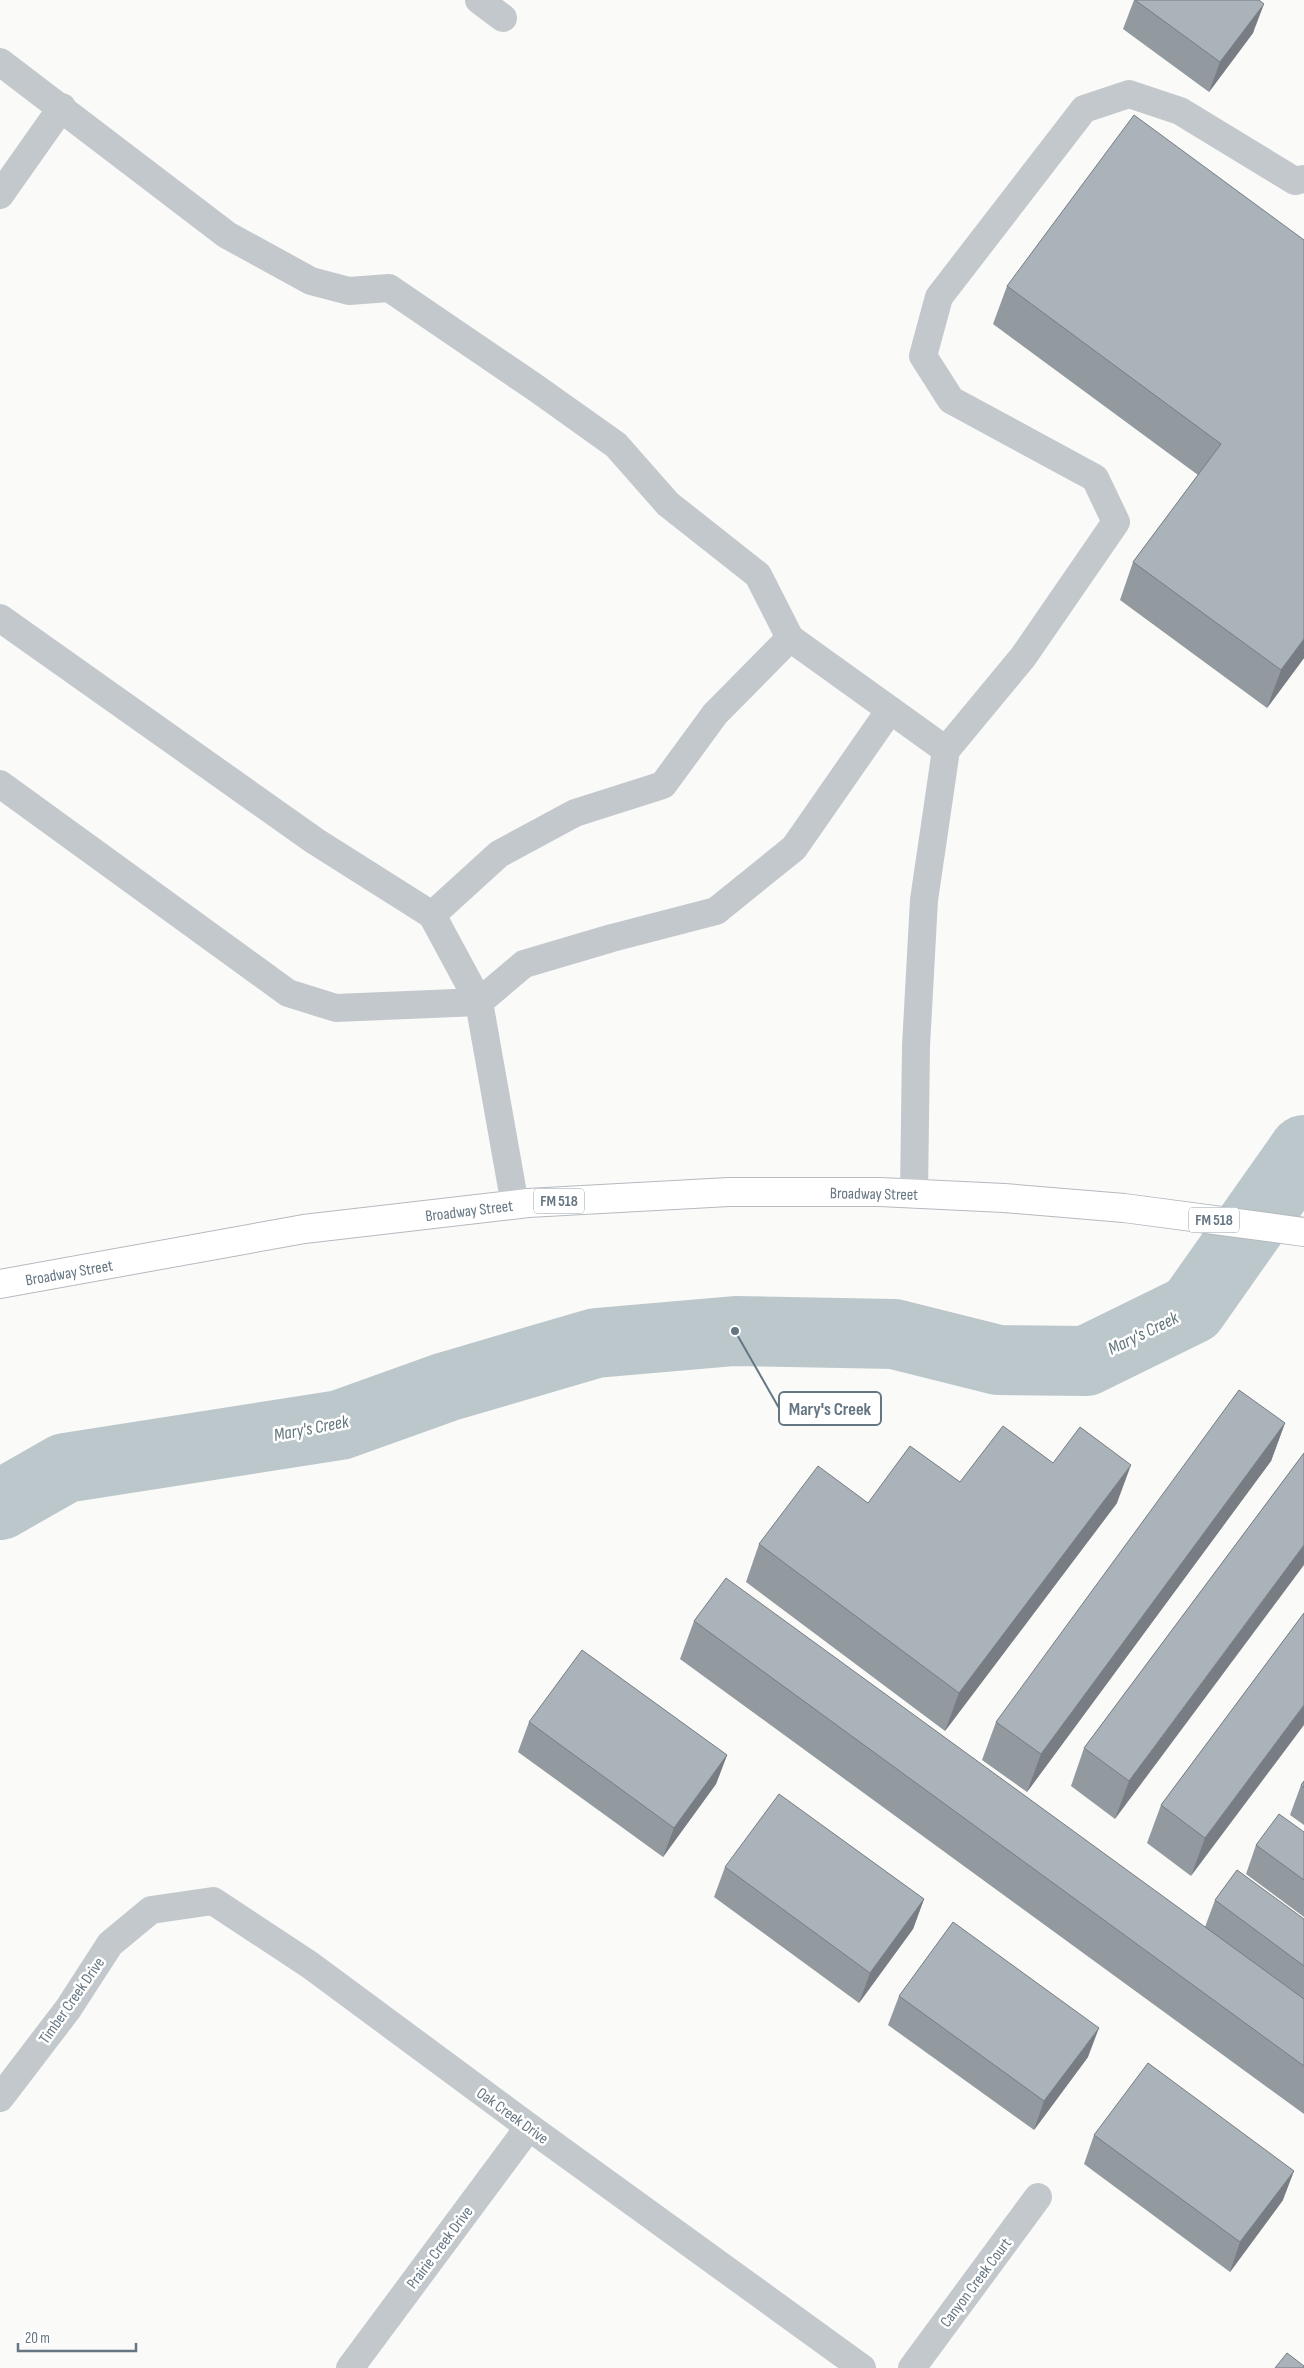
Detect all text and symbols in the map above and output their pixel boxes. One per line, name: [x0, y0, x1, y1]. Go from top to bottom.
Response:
street label: Broadway Street: [830, 1184, 918, 1205]
road number: FM 518: [534, 1188, 584, 1214]
street label: Broadway Street: [424, 1197, 514, 1226]
road number: FM 518: [1189, 1208, 1239, 1232]
street label: Broadway Street: [24, 1256, 114, 1290]
water label: Mary's Creek: [1105, 1307, 1183, 1359]
callout: Mary's Creek: [779, 1392, 881, 1425]
text: Mary's Creek: [789, 1399, 872, 1420]
water label: Mary's Creek: [272, 1411, 352, 1446]
street label: Timber Creek Drive: [35, 1954, 109, 2048]
street label: Oak Creek Drive: [473, 2084, 552, 2149]
street label: Prairie Creek Drive: [403, 2203, 477, 2293]
street label: Canyon Creek Court: [937, 2234, 1016, 2331]
scale bar: [18, 2320, 135, 2352]
text: 20 m: [25, 2329, 50, 2348]

